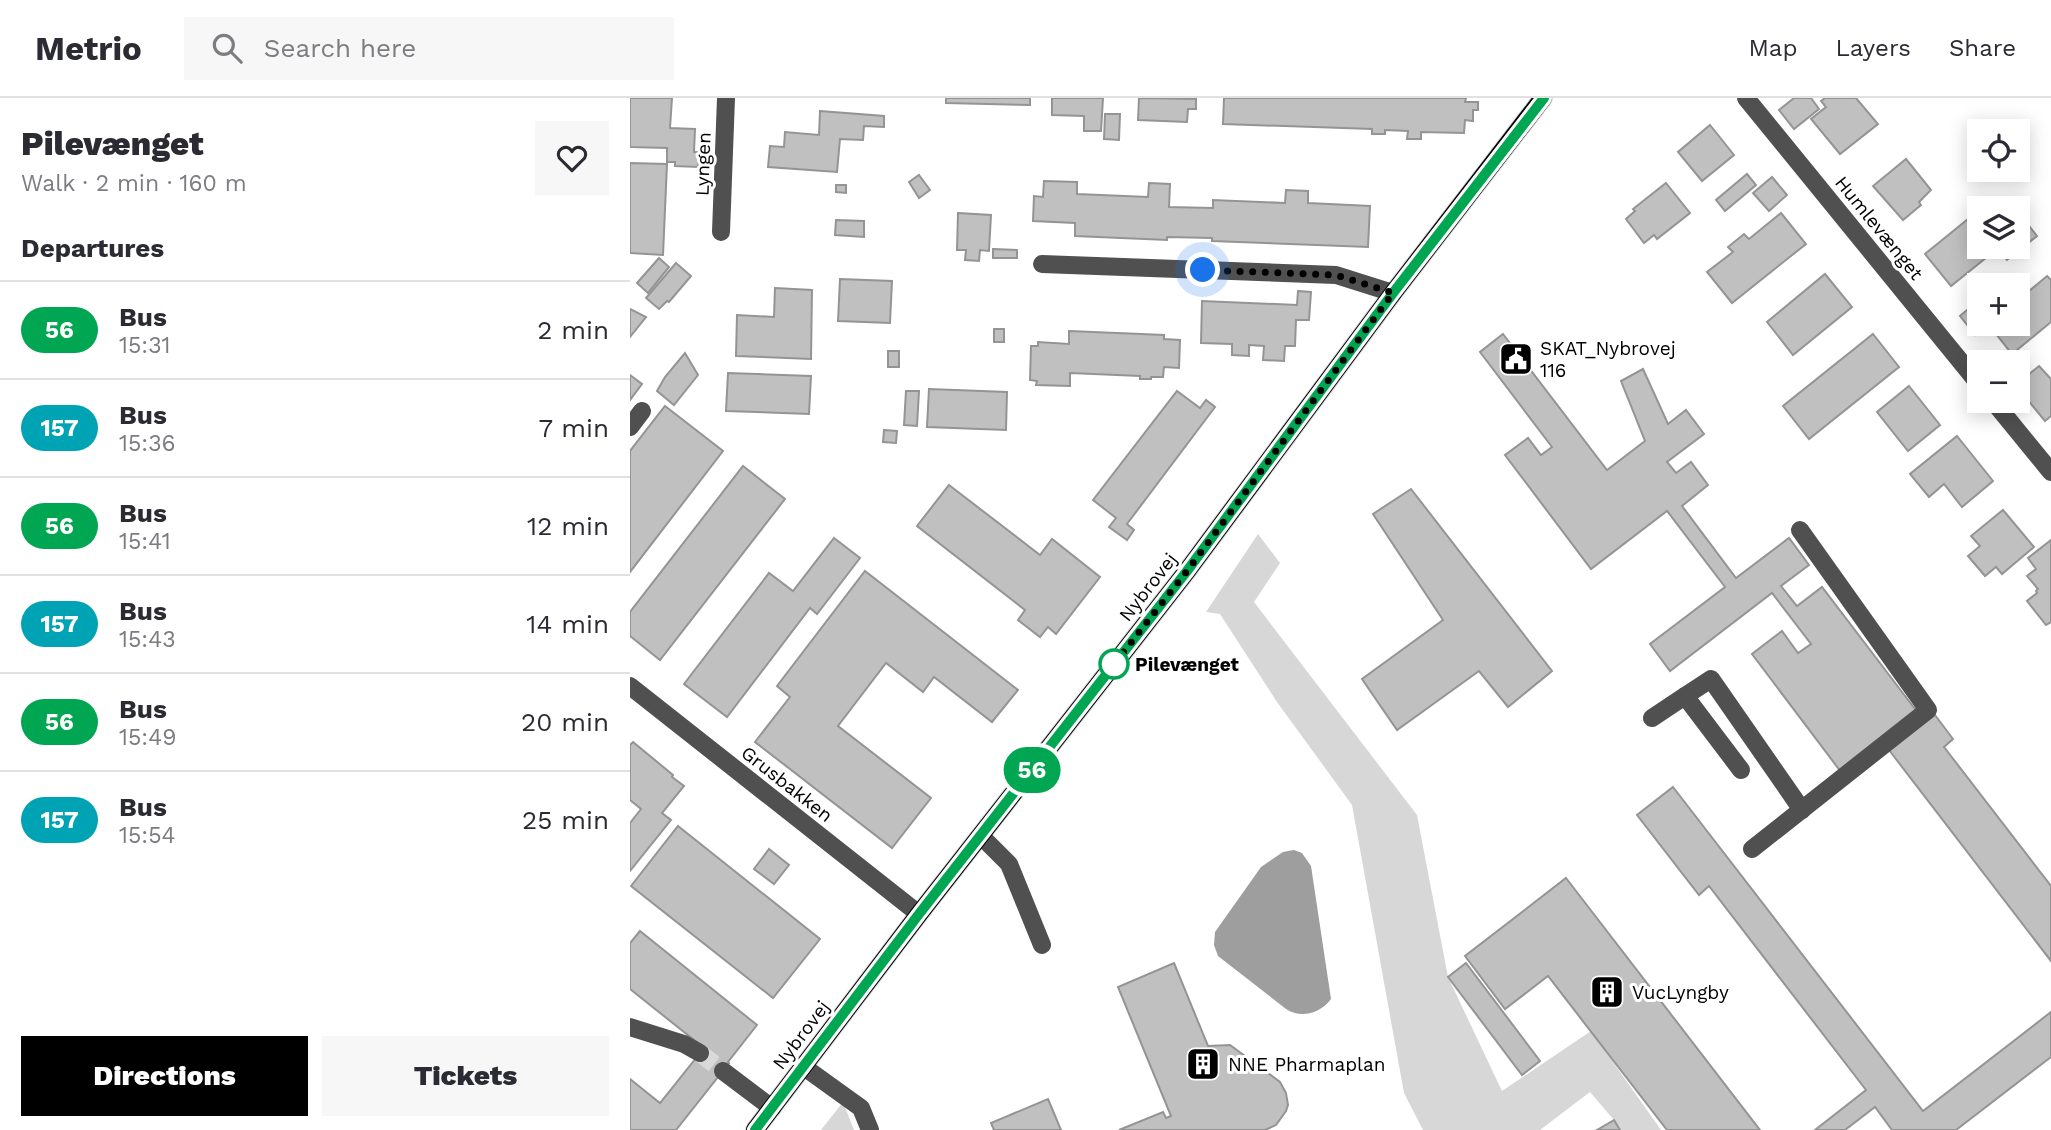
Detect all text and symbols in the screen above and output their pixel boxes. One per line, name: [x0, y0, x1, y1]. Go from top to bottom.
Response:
search box: [184, 17, 674, 80]
text: Metrio: [35, 29, 142, 68]
icon: search: [208, 29, 246, 67]
text: Search here: [264, 33, 416, 63]
text: Map: [1749, 34, 1797, 62]
text: Layers: [1835, 34, 1911, 62]
text: Share: [1949, 34, 2016, 62]
map controls: [1967, 119, 2030, 413]
button: locate: [1967, 119, 2030, 182]
button: heart: [535, 121, 609, 195]
text: Pilevænget: [21, 124, 204, 163]
street label: Lyngen: [690, 132, 716, 196]
text: Walk · 2 min · 160 m: [21, 170, 247, 197]
street label: Humlevænget: [1830, 171, 1928, 285]
button: layers: [1967, 196, 2030, 259]
text: Departures: [21, 233, 164, 263]
your location: [1185, 252, 1220, 287]
button: +: [1967, 273, 2030, 336]
text: Bus: [119, 302, 167, 332]
text: 2 min: [537, 315, 609, 345]
text: 56: [45, 316, 74, 344]
text: 15:31: [119, 332, 171, 359]
place label: SKAT_Nybrovej 116: [1540, 337, 1676, 382]
public building icon: SKAT_Nybrovej 116: [1497, 340, 1535, 378]
button: −: [1967, 350, 2030, 413]
text: Bus: [119, 400, 167, 430]
text: 7 min: [539, 413, 609, 443]
text: 157: [40, 414, 79, 442]
text: 15:36: [119, 430, 176, 457]
text: Bus: [119, 498, 167, 528]
text: 12 min: [527, 511, 609, 541]
text: 56: [45, 512, 74, 540]
text: 15:41: [119, 528, 171, 555]
street label: Nybrovej: [1114, 548, 1182, 626]
text: Bus: [119, 596, 167, 626]
text: 14 min: [526, 609, 609, 639]
text: 157: [40, 610, 79, 638]
text: 15:43: [119, 626, 176, 653]
marker: Pilevænget: [1099, 649, 1129, 679]
place label: Pilevænget: [1135, 653, 1240, 676]
text: Bus: [119, 694, 167, 724]
text: 20 min: [521, 707, 609, 737]
text: 56: [45, 708, 74, 736]
text: 15:49: [119, 724, 176, 751]
street label: Grusbakken: [737, 741, 837, 827]
line badge: 56: [1000, 747, 1064, 793]
text: 56: [1018, 756, 1046, 784]
text: Bus: [119, 792, 167, 822]
text: 25 min: [522, 805, 609, 835]
text: 157: [40, 806, 79, 834]
text: 15:54: [119, 822, 176, 849]
building icon: VucLyngby: [1588, 973, 1626, 1011]
place label: VucLyngby: [1632, 981, 1729, 1004]
street label: Nybrovej: [768, 996, 834, 1074]
button: Directions: [21, 1036, 308, 1116]
button: Tickets: [322, 1036, 609, 1116]
building icon: NNE Pharmaplan: [1184, 1045, 1222, 1083]
place label: NNE Pharmaplan: [1228, 1053, 1385, 1076]

